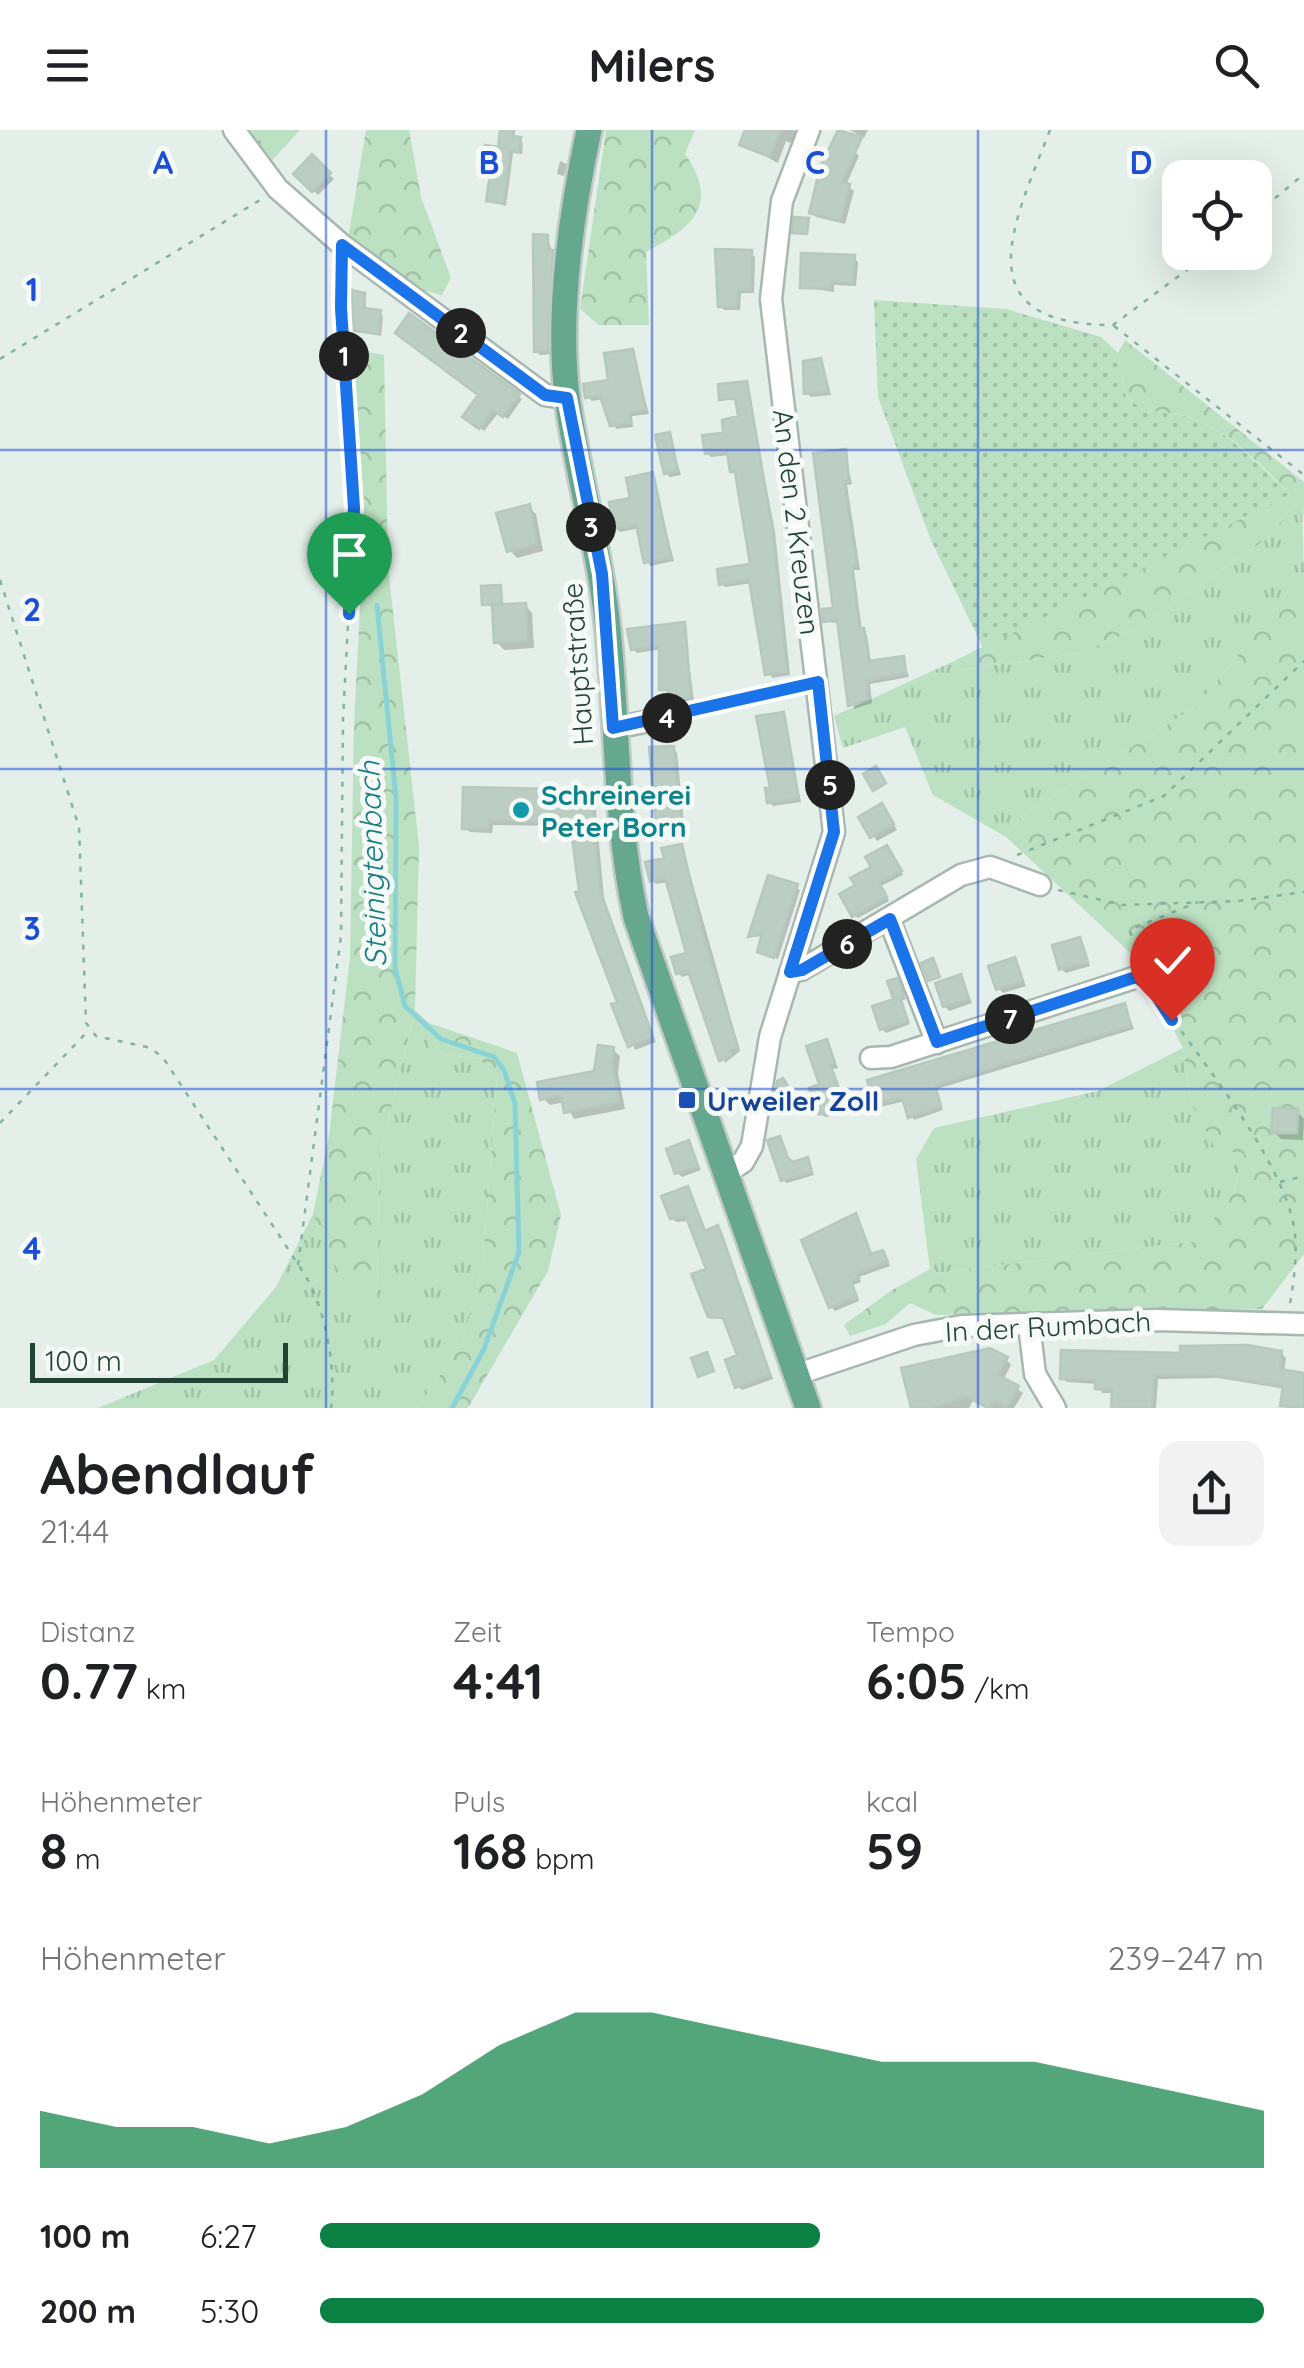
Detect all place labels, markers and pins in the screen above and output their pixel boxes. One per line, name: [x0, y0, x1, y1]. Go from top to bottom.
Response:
pin: 2: [436, 308, 486, 358]
pin: 1: [319, 331, 369, 381]
pin: 3: [566, 502, 616, 552]
pin: [307, 512, 392, 615]
pin: 4: [642, 693, 692, 743]
pin: 5: [805, 760, 855, 810]
place label: Schreinerei Peter Born: [541, 777, 691, 844]
marker: Schreinerei Peter Born: [510, 799, 532, 821]
pin: [1130, 918, 1215, 1021]
pin: 6: [822, 919, 872, 969]
pin: 7: [985, 994, 1035, 1044]
place label: Urweiler Zoll: [707, 1083, 879, 1118]
marker: Urweiler Zoll: [676, 1089, 698, 1111]

